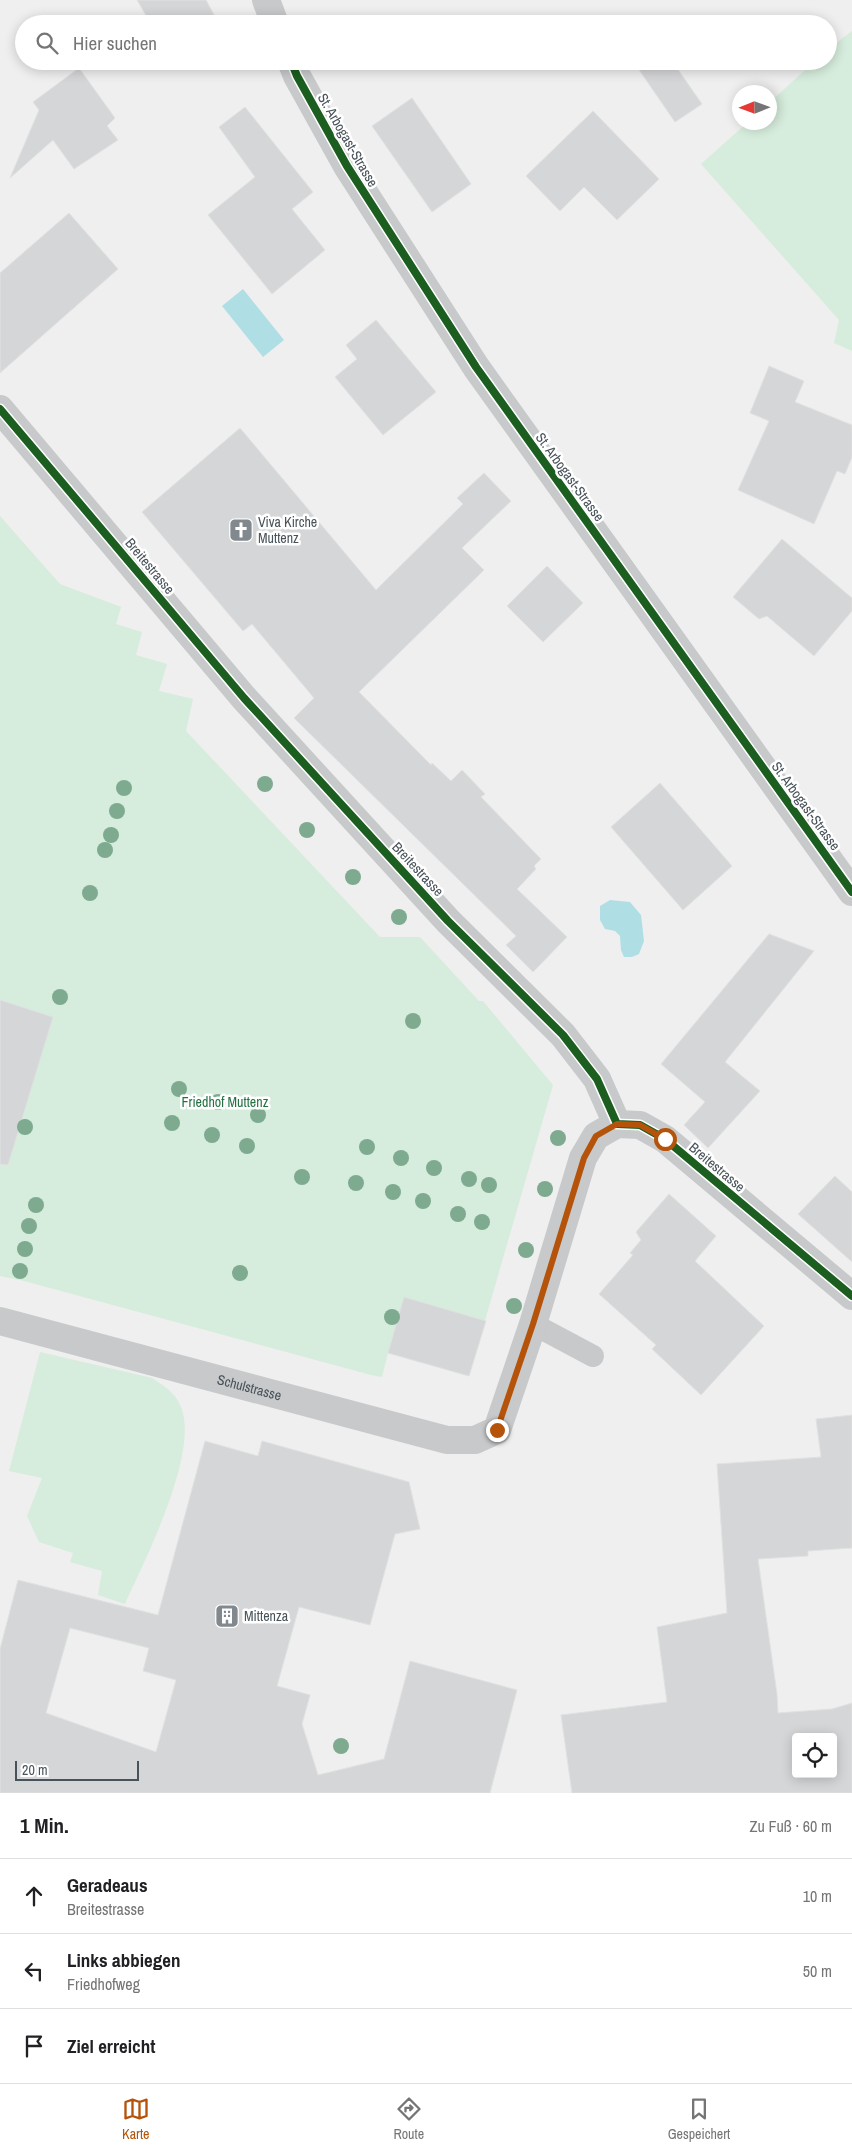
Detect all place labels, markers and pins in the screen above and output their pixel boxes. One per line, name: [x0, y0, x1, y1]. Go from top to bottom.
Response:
place label: Viva Kirche Muttenz: [258, 513, 317, 547]
church icon: Viva Kirche Muttenz: [228, 517, 254, 543]
building icon: Mittenza: [214, 1603, 240, 1629]
place label: Mittenza: [244, 1607, 289, 1625]

